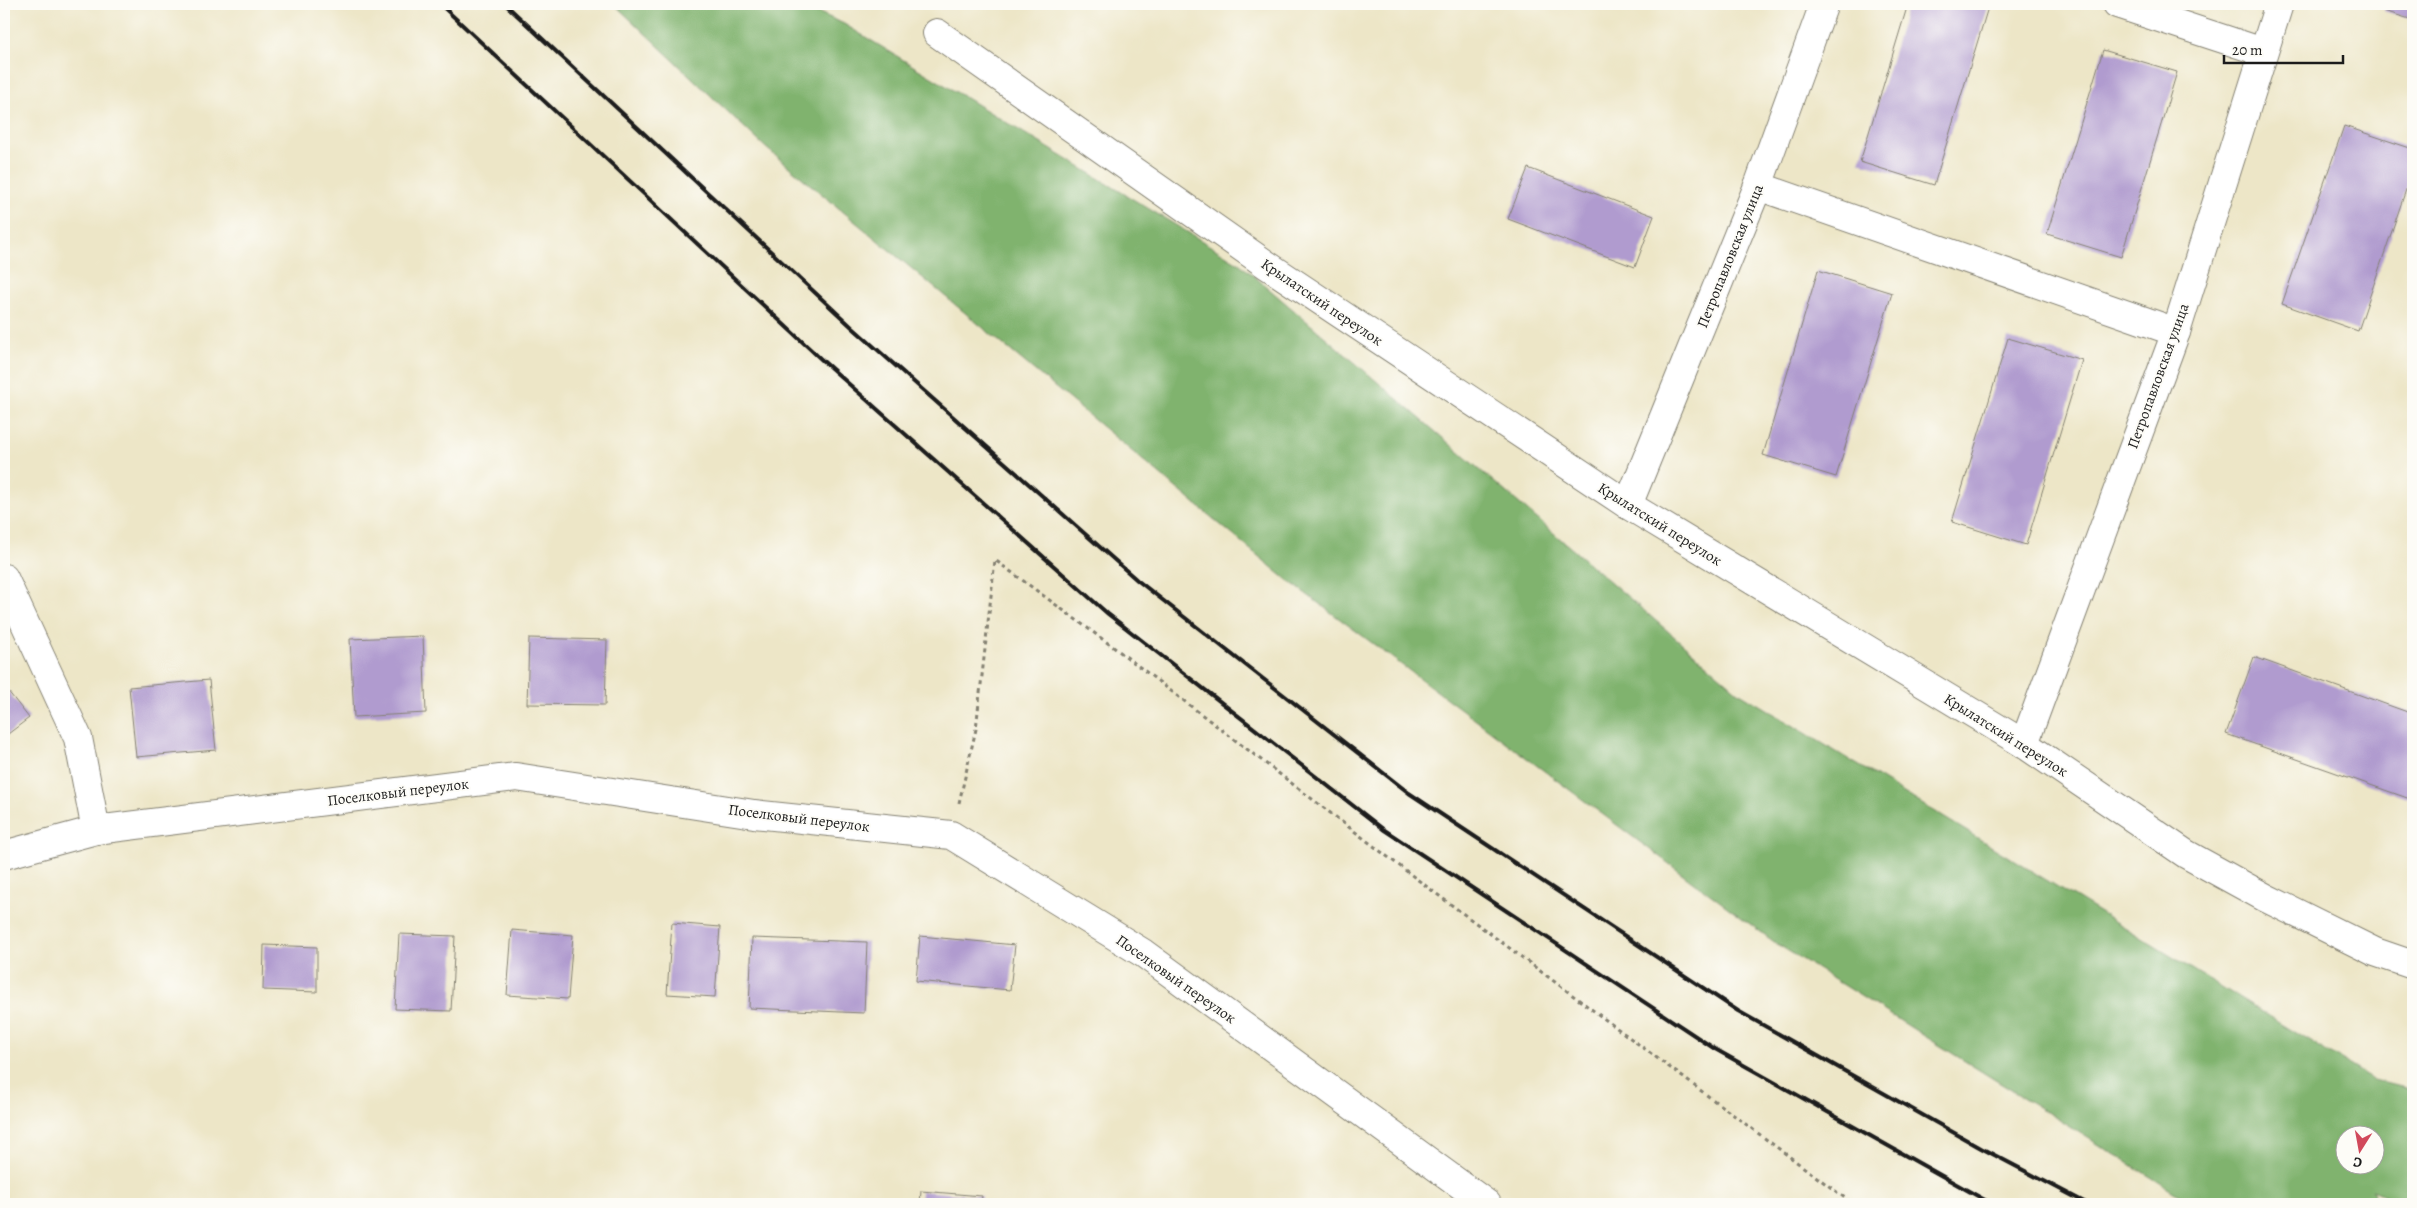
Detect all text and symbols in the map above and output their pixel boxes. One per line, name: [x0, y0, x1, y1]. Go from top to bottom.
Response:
scale bar: [2224, 32, 2343, 64]
text: 20 m: [2232, 40, 2263, 60]
street label: Петропавловская улица: [1692, 181, 1768, 331]
street label: Крылатский переулок: [1257, 254, 1387, 350]
street label: Петропавловская улица: [2122, 300, 2194, 452]
street label: Крылатский переулок: [1594, 478, 1726, 570]
street label: Крылатский переулок: [1940, 689, 2072, 781]
street label: Поселковый переулок: [326, 773, 470, 811]
street label: Поселковый переулок: [727, 799, 871, 837]
street label: Поселковый переулок: [1112, 930, 1240, 1028]
north arrow: [2334, 1126, 2384, 1176]
text: С: [2351, 1152, 2364, 1172]

